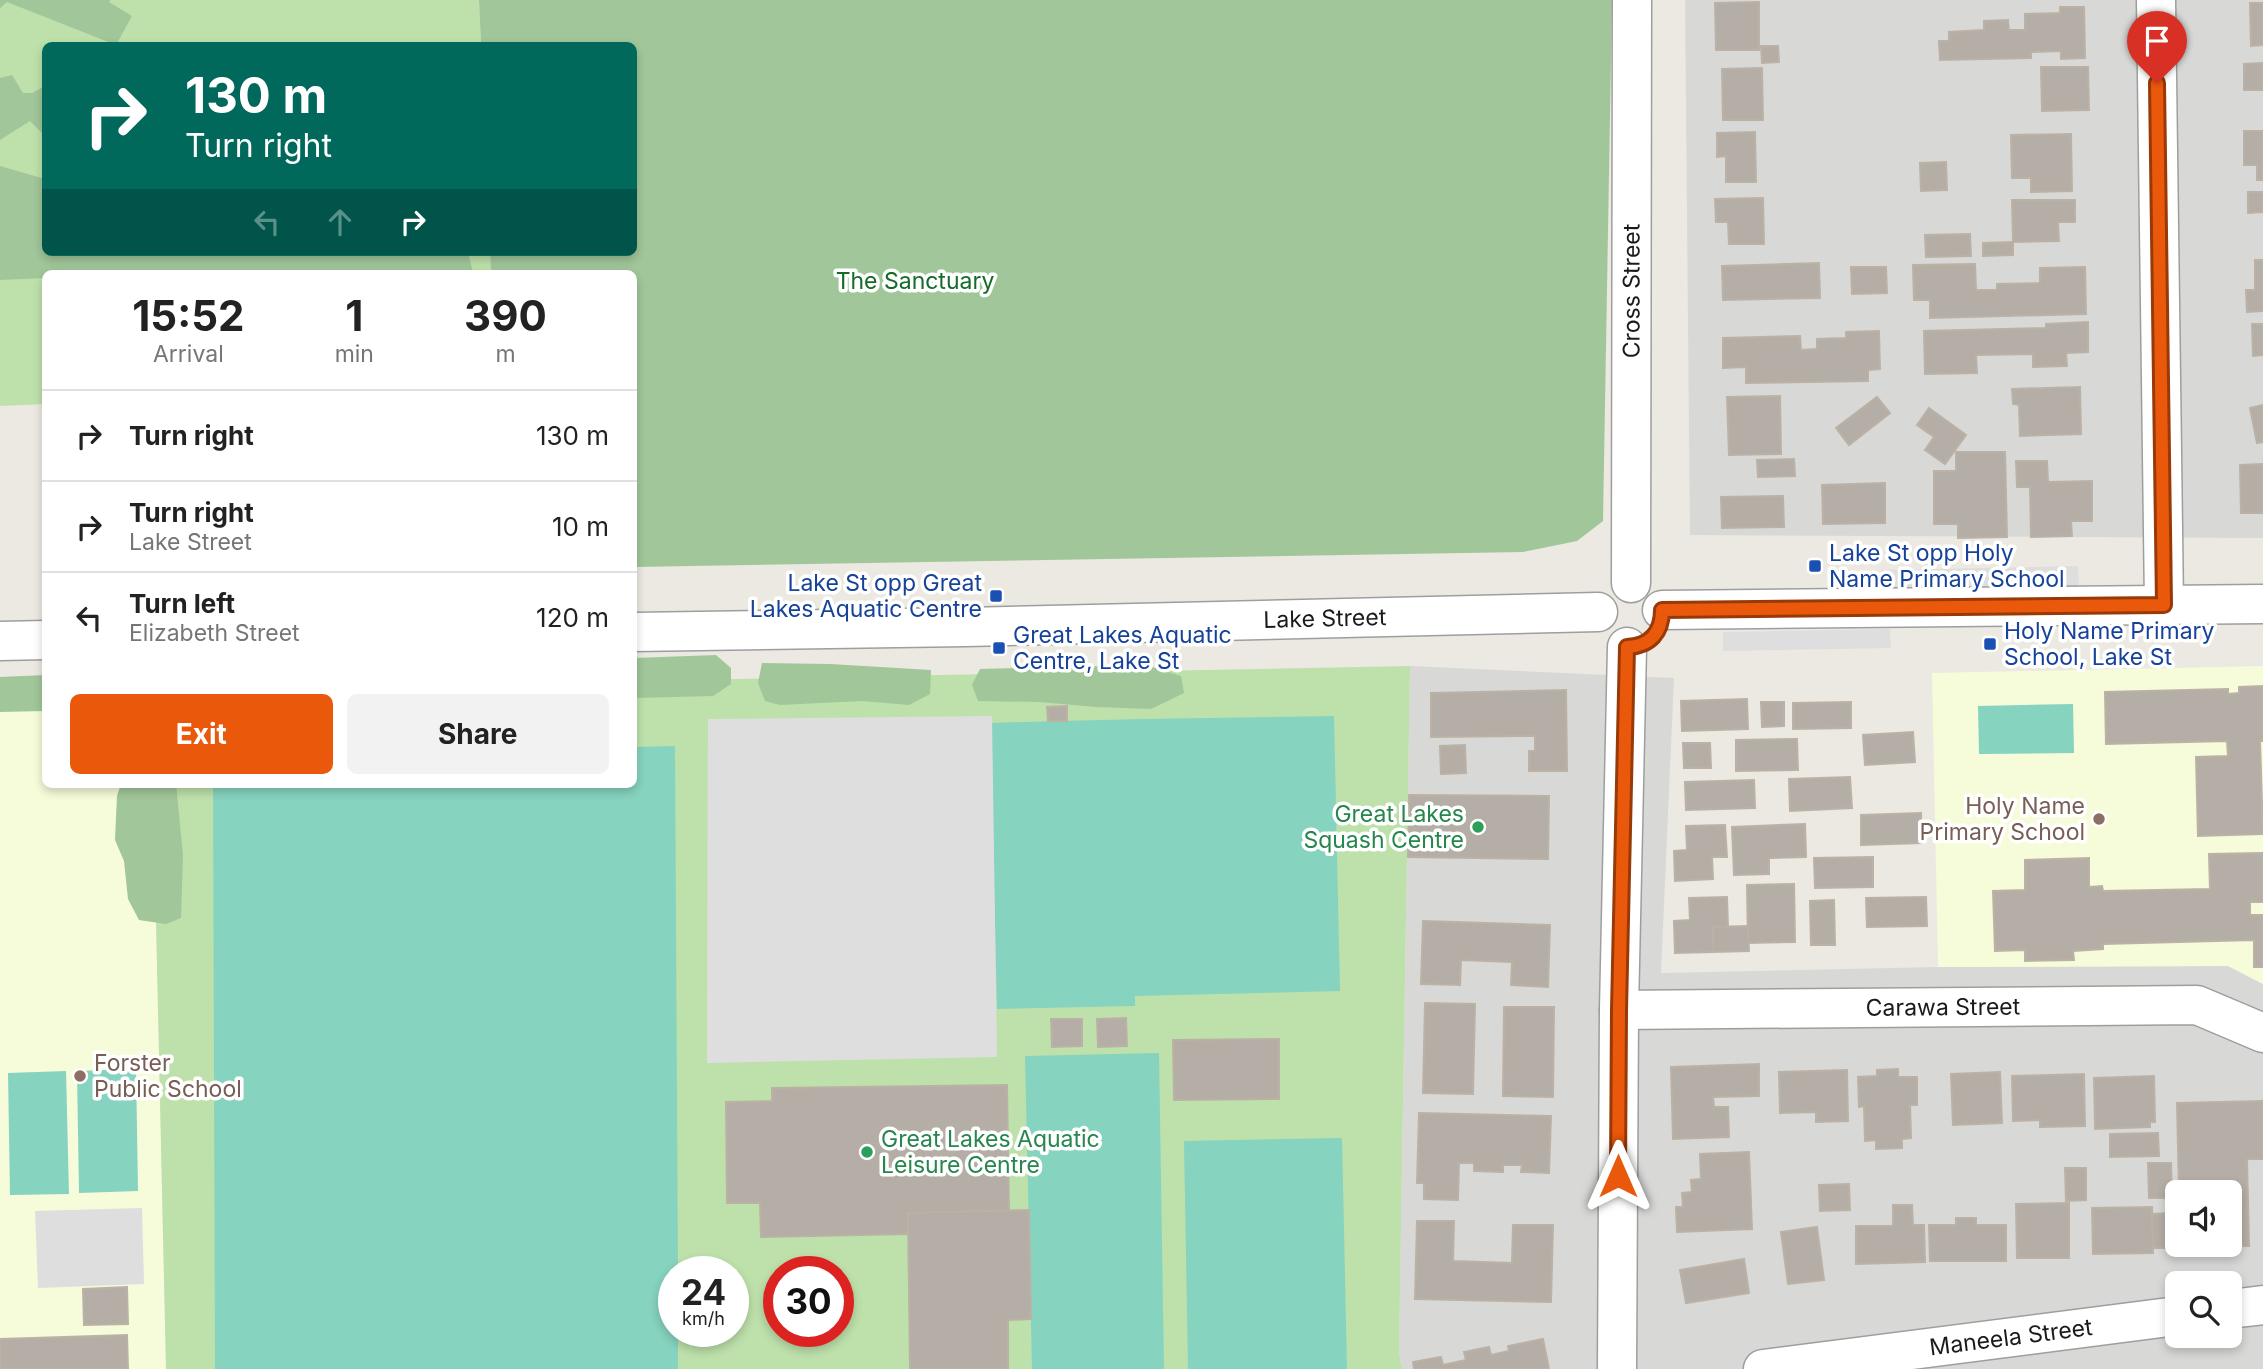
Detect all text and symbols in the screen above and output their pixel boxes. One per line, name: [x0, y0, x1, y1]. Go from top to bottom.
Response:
pin: [2127, 11, 2187, 83]
icon: arrive: [2138, 22, 2176, 60]
text: 130 m: [185, 66, 327, 125]
icon: right: [70, 70, 161, 161]
text: Turn right: [185, 126, 332, 165]
icon: left: [248, 203, 286, 241]
icon: ahead: [321, 203, 359, 241]
icon: right: [394, 203, 432, 241]
street label: Cross Street: [1617, 223, 1646, 358]
park label: The Sanctuary: [836, 267, 994, 295]
text: 15:52: [132, 290, 244, 341]
text: 1: [345, 290, 363, 341]
text: 390: [464, 290, 547, 341]
text: Arrival: [153, 340, 224, 368]
text: min: [335, 340, 374, 368]
text: m: [495, 340, 516, 368]
icon: right: [70, 417, 108, 455]
text: Turn right: [129, 420, 254, 451]
text: 130 m: [536, 420, 609, 451]
text: Turn right: [129, 497, 254, 528]
icon: right: [70, 508, 108, 546]
text: 10 m: [552, 511, 609, 542]
text: Lake Street: [129, 528, 252, 556]
place label: Lake St opp Holy Name Primary School: [1829, 539, 2065, 593]
marker: Lake St opp Holy Name Primary School: [1807, 558, 1823, 574]
place label: Lake St opp Great Lakes Aquatic Centre: [750, 569, 982, 623]
text: Turn left: [129, 588, 235, 619]
marker: Lake St opp Great Lakes Aquatic Centre: [988, 588, 1004, 604]
icon: left: [70, 599, 108, 637]
text: 120 m: [536, 602, 609, 633]
street label: Lake Street: [1263, 603, 1387, 634]
place label: Holy Name Primary School, Lake St: [2004, 617, 2215, 671]
text: Elizabeth Street: [129, 619, 300, 647]
place label: Great Lakes Aquatic Centre, Lake St: [1013, 621, 1232, 675]
marker: Holy Name Primary School, Lake St: [1982, 636, 1998, 652]
marker: Great Lakes Aquatic Centre, Lake St: [991, 640, 1007, 656]
button: Exit: [70, 694, 333, 774]
button: Share: [347, 694, 609, 774]
place label: Holy Name Primary School: [1920, 792, 2085, 846]
place label: Great Lakes Squash Centre: [1303, 800, 1464, 854]
marker: Holy Name Primary School: [2091, 811, 2107, 827]
marker: Great Lakes Squash Centre: [1470, 819, 1486, 835]
street label: Carawa Street: [1866, 993, 2021, 1022]
place label: Forster Public School: [94, 1049, 242, 1103]
marker: Forster Public School: [72, 1068, 88, 1084]
place label: Great Lakes Aquatic Leisure Centre: [881, 1125, 1100, 1179]
position arrow: [1581, 1139, 1655, 1213]
marker: Great Lakes Aquatic Leisure Centre: [859, 1144, 875, 1160]
map controls: [2165, 1180, 2242, 1348]
button: sound: [2165, 1180, 2242, 1257]
speed limit sign: 30: [763, 1256, 854, 1347]
text: 24: [681, 1271, 726, 1313]
button: search: [2165, 1271, 2242, 1348]
text: km/h: [682, 1308, 725, 1329]
street label: Maneela Street: [1928, 1313, 2095, 1362]

